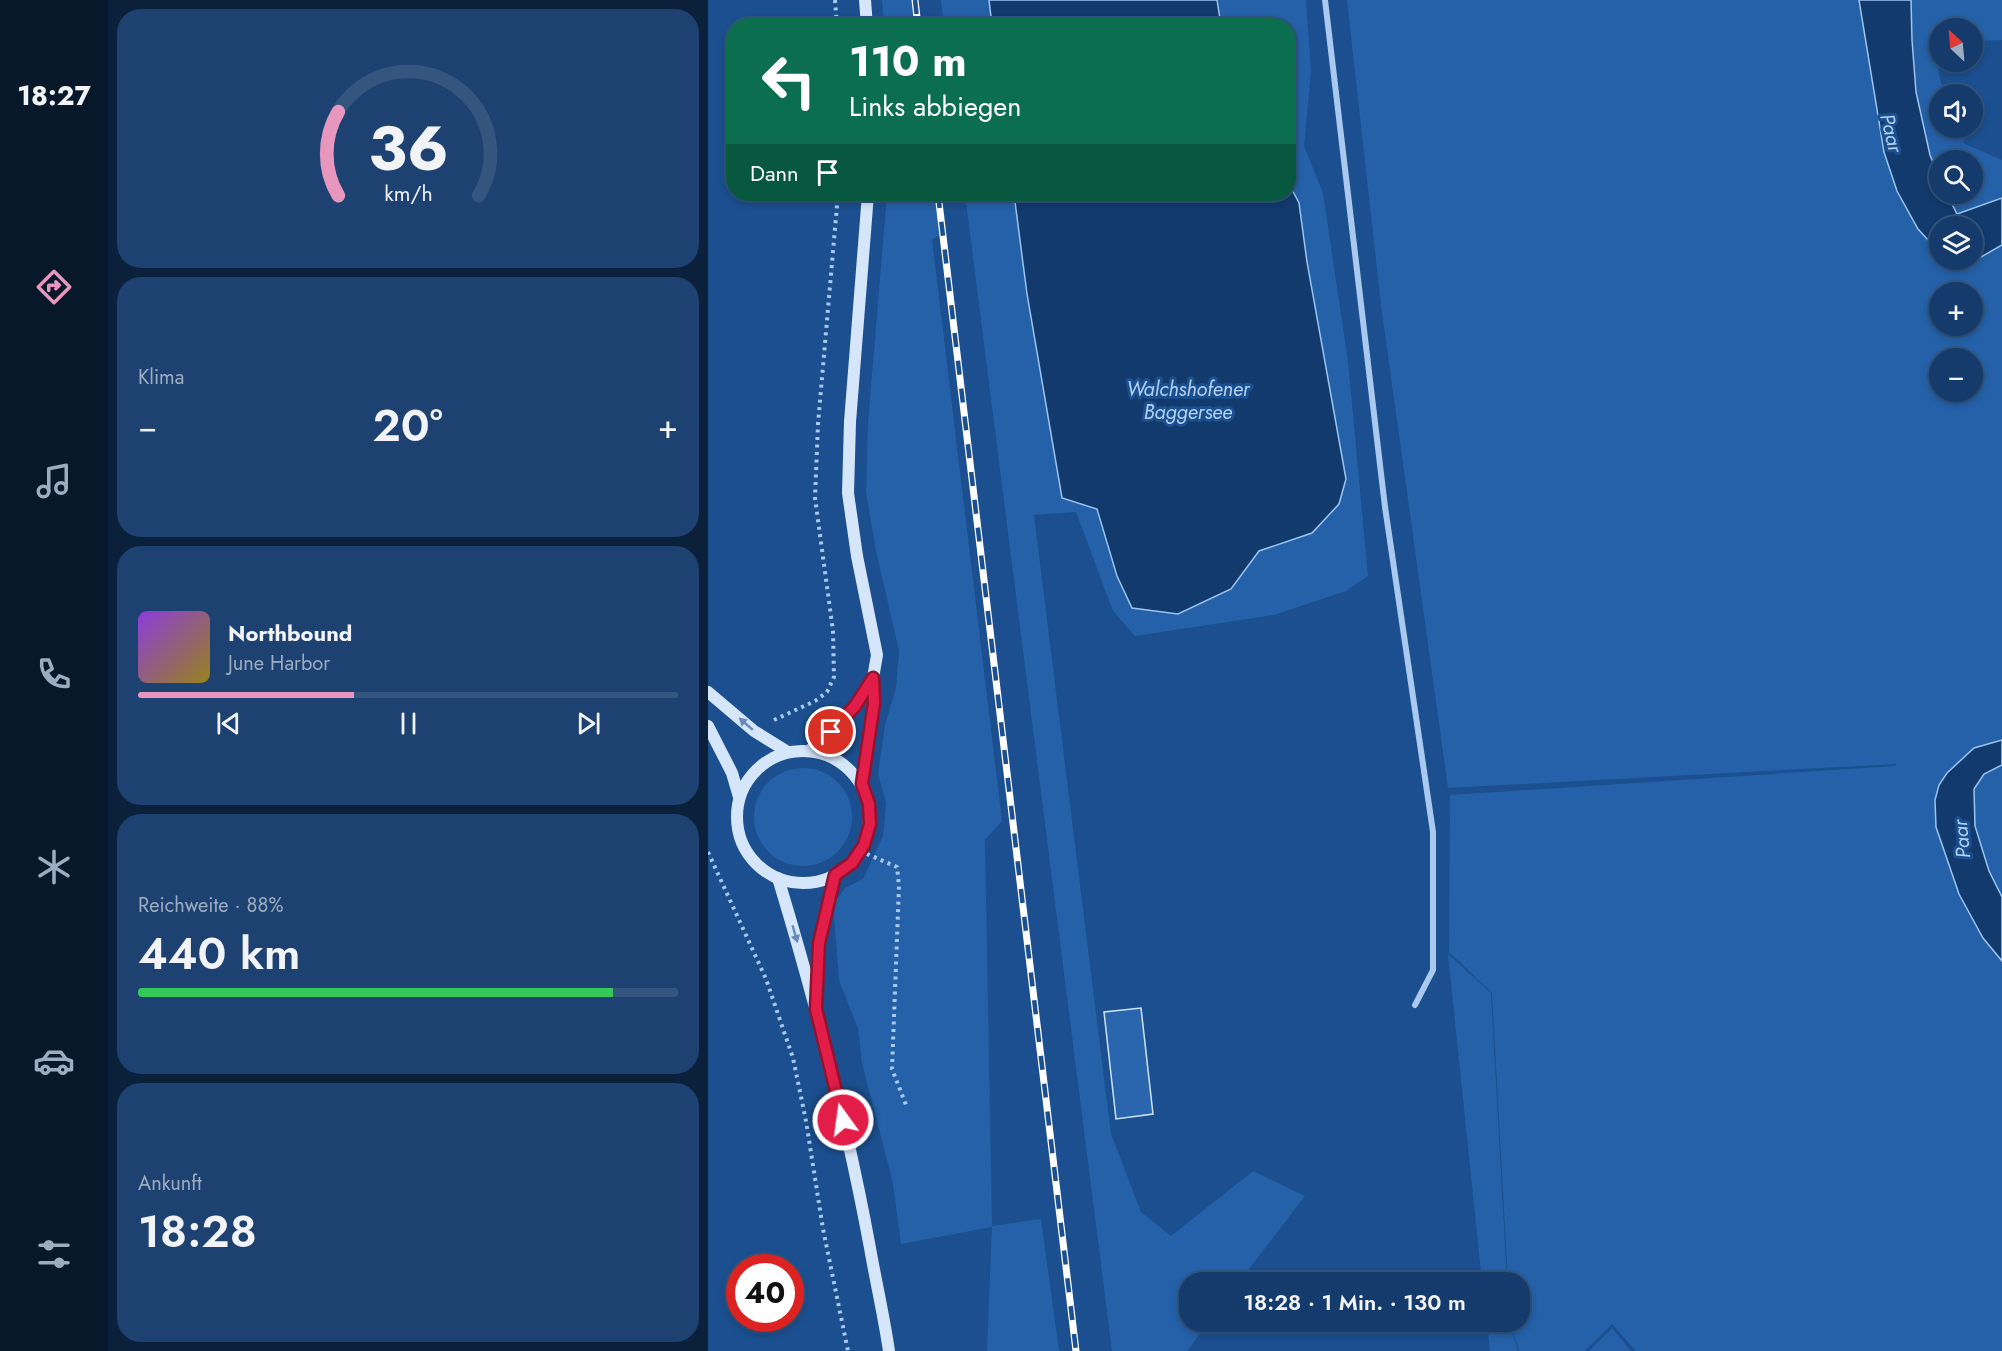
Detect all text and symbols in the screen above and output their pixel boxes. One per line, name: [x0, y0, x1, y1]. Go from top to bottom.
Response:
north arrow: [1929, 18, 1983, 72]
map controls: [1929, 18, 1983, 402]
text: 110 m: [849, 31, 967, 92]
icon: left: [750, 42, 828, 120]
text: 18:27: [17, 76, 91, 115]
button: sound: [1929, 84, 1983, 138]
text: Links abbiegen: [849, 87, 1021, 126]
text: 36: [368, 103, 448, 193]
water label: Paar: [1872, 111, 1910, 157]
button: search: [1929, 150, 1983, 204]
icon: arrive: [811, 156, 844, 189]
text: Dann: [750, 157, 799, 189]
text: km/h: [384, 178, 432, 209]
button: layers: [1929, 216, 1983, 270]
icon: directions: [33, 266, 75, 308]
button: +: [1929, 282, 1983, 336]
button: −: [1929, 348, 1983, 402]
text: Klima: [138, 363, 184, 392]
water label: Walchshofener Baggersee: [1126, 375, 1251, 427]
text: 20°: [372, 393, 443, 458]
text: −: [138, 403, 157, 450]
text: +: [658, 403, 678, 450]
icon: music: [33, 460, 75, 502]
text: Northbound: [228, 617, 352, 649]
text: June Harbor: [228, 649, 330, 678]
icon: phone: [33, 653, 75, 695]
pin: [805, 706, 856, 757]
icon: previous: [212, 707, 245, 740]
icon: pause: [392, 707, 425, 740]
icon: next: [572, 707, 605, 740]
icon: arrive: [814, 715, 847, 748]
one-way arrow: [739, 718, 754, 731]
water label: Paar: [1946, 817, 1978, 860]
icon: climate: [33, 846, 75, 888]
text: Reichweite · 88%: [138, 891, 283, 920]
text: 440 km: [138, 921, 300, 986]
one-way arrow: [791, 925, 800, 943]
icon: car: [33, 1040, 75, 1082]
position arrow: [811, 1088, 875, 1152]
text: Ankunft: [138, 1169, 202, 1198]
text: 18:28: [138, 1199, 257, 1264]
icon: filters: [33, 1233, 75, 1275]
speed limit sign: 40: [726, 1254, 804, 1332]
text: 18:28 · 1 Min. · 130 m: [1243, 1286, 1466, 1318]

